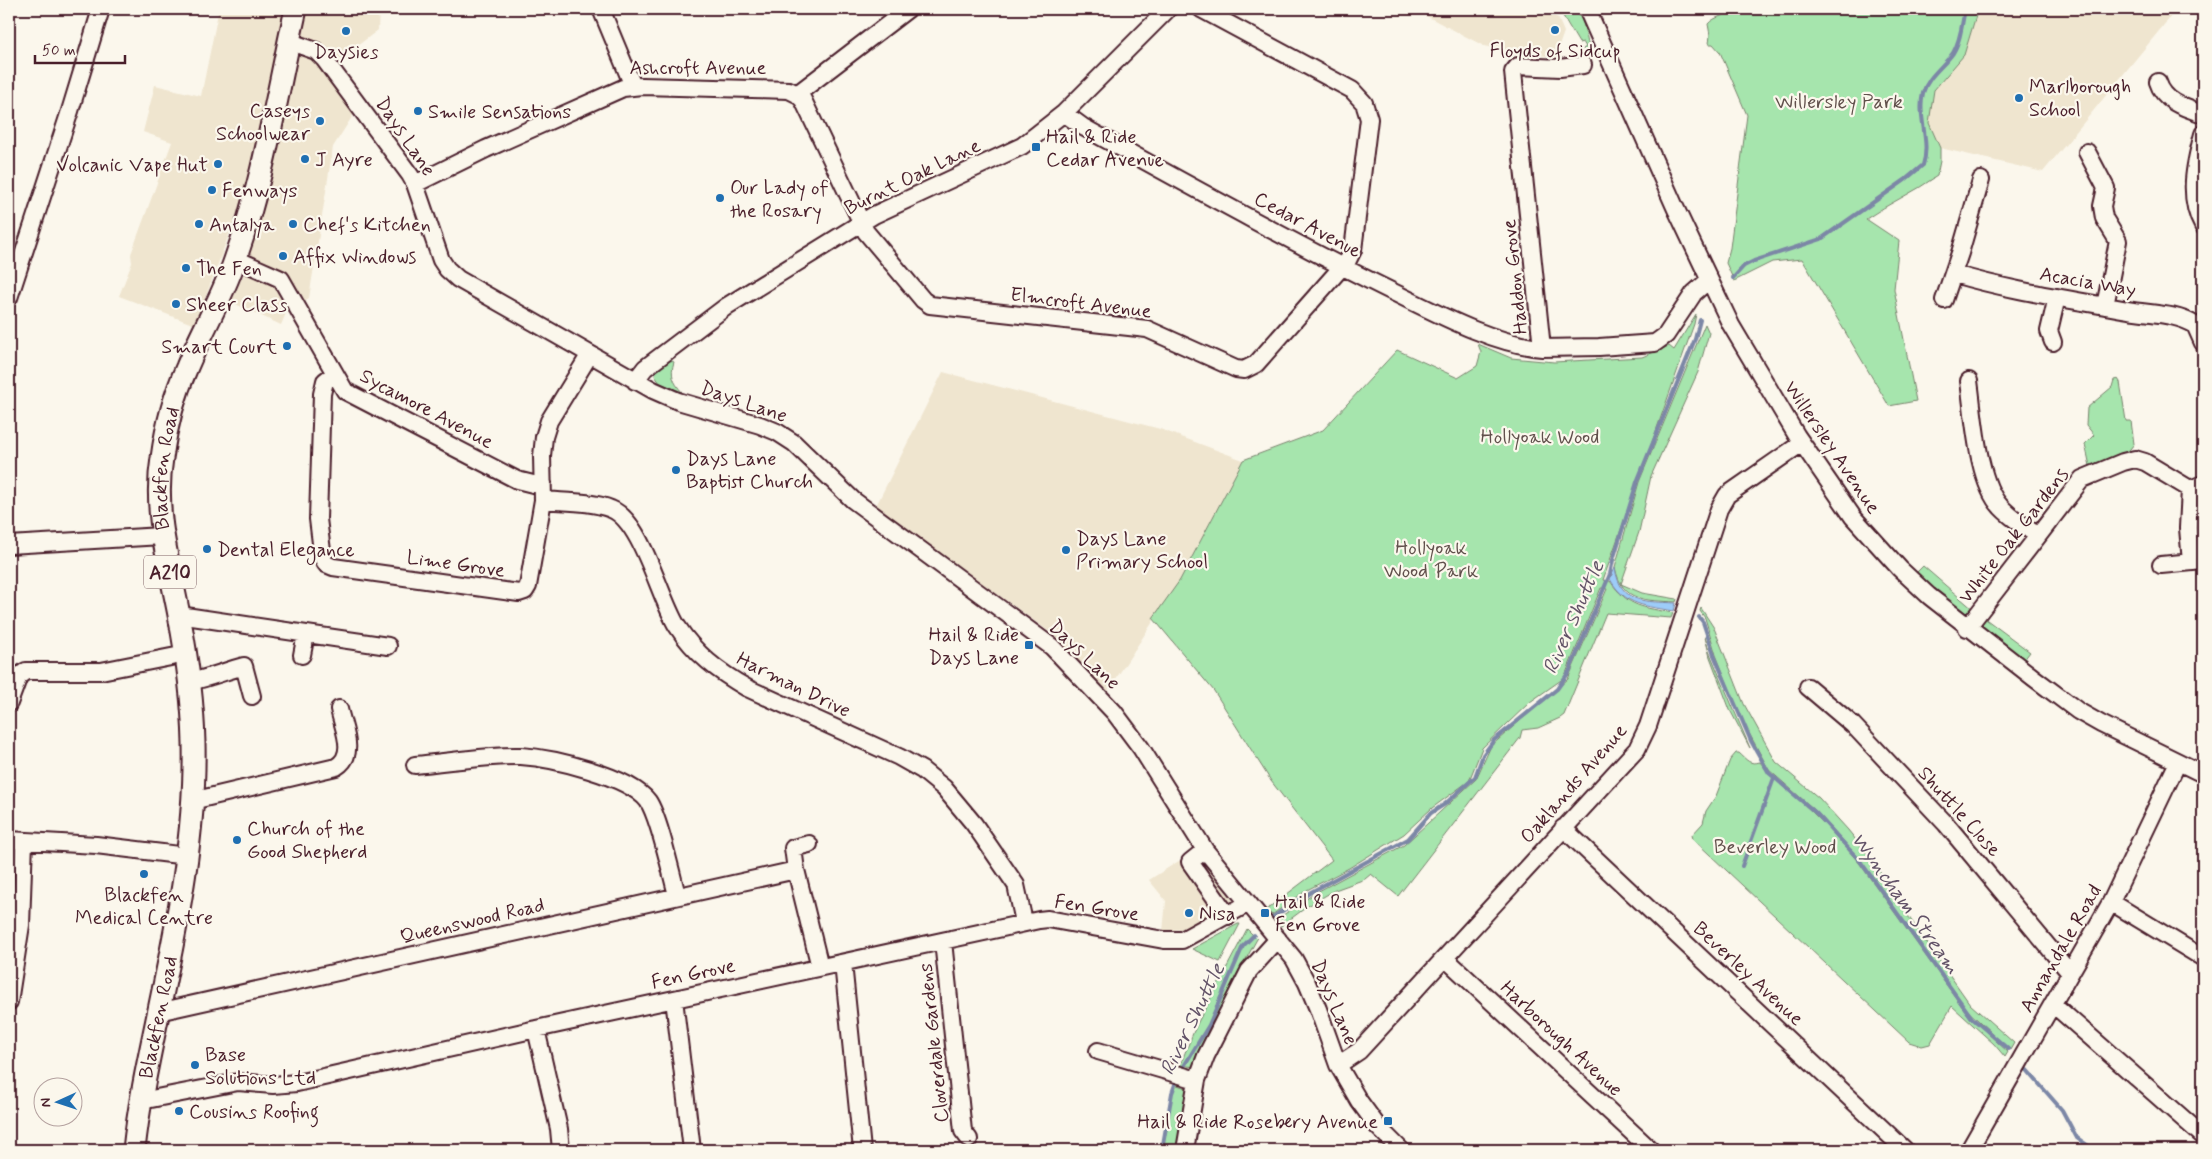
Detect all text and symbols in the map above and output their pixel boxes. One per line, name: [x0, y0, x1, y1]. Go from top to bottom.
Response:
marker: Floyds of Sidcup: [1549, 24, 1561, 36]
marker: Daysies: [340, 25, 352, 37]
scale bar: [35, 32, 125, 64]
place label: Floyds of Sidcup: [1489, 38, 1621, 65]
place label: Daysies: [313, 39, 379, 66]
text: 50 m: [42, 41, 76, 61]
street label: Ashcroft Avenue: [630, 55, 767, 82]
place label: Marlborough School: [2029, 74, 2131, 124]
park label: Willersley Park: [1775, 89, 1903, 116]
street label: Days Lane: [368, 92, 441, 182]
marker: Marlborough School: [2013, 92, 2025, 104]
place label: Caseys Schoolwear: [216, 98, 311, 148]
place label: Smile Sensations: [428, 99, 571, 126]
marker: Smile Sensations: [412, 105, 424, 117]
marker: Caseys Schoolwear: [314, 115, 326, 127]
place label: Hail & Ride Cedar Avenue: [1046, 124, 1164, 174]
street label: Burnt Oak Lane: [840, 133, 986, 222]
marker: Hail & Ride Cedar Avenue: [1030, 141, 1042, 153]
place label: J Ayre: [315, 147, 373, 174]
place label: Volcanic Vape Hut: [56, 152, 208, 179]
marker: J Ayre: [299, 153, 311, 165]
marker: Volcanic Vape Hut: [212, 158, 224, 170]
place label: Our Lady of the Rosary: [730, 175, 829, 225]
place label: Fenways: [222, 178, 298, 205]
marker: Fenways: [206, 184, 218, 196]
street label: Cedar Avenue: [1249, 186, 1366, 265]
marker: Our Lady of the Rosary: [714, 192, 726, 204]
place label: Antalya: [209, 212, 275, 239]
place label: Chef's Kitchen: [303, 212, 431, 239]
marker: Antalya: [193, 218, 205, 230]
marker: Chef's Kitchen: [287, 218, 299, 230]
street label: Haddon Grove: [1496, 218, 1535, 336]
place label: Affix Windows: [293, 244, 417, 271]
marker: Affix Windows: [277, 250, 289, 262]
place label: The Fen: [196, 256, 262, 283]
street label: Acacia Way: [2037, 261, 2138, 304]
marker: The Fen: [180, 262, 192, 274]
street label: Elmcroft Avenue: [1008, 281, 1153, 326]
place label: Sheer Class: [186, 292, 287, 319]
marker: Sheer Class: [170, 298, 182, 310]
place label: Smart Court: [161, 334, 277, 361]
marker: Smart Court: [281, 340, 293, 352]
street label: Sycamore Avenue: [355, 363, 498, 456]
street label: Days Lane: [696, 375, 791, 430]
street label: Willersley Avenue: [1777, 376, 1886, 520]
street label: Blackfen Road: [147, 404, 187, 532]
park label: Hollyoak Wood: [1481, 424, 1599, 451]
place label: Days Lane Baptist Church: [686, 446, 813, 496]
street label: White Oak Gardens: [1953, 462, 2076, 609]
marker: Days Lane Baptist Church: [670, 464, 682, 476]
place label: Days Lane Primary School: [1076, 526, 1208, 576]
park label: Hollyoak Wood Park: [1384, 535, 1478, 585]
place label: Dental Elegance: [217, 537, 355, 565]
marker: Dental Elegance: [201, 543, 213, 555]
street label: Lime Grove: [405, 544, 507, 585]
marker: Days Lane Primary School: [1060, 544, 1072, 556]
road number: A210: [144, 556, 196, 588]
water label: River Shuttle: [1536, 556, 1612, 678]
street label: Days Lane: [1042, 614, 1126, 696]
place label: Hail & Ride Days Lane: [929, 622, 1019, 672]
marker: Hail & Ride Days Lane: [1023, 639, 1035, 651]
street label: Harman Drive: [732, 646, 855, 725]
street label: Oaklands Avenue: [1514, 718, 1634, 850]
street label: Shuttle Close: [1911, 761, 2007, 863]
place label: Church of the Good Shepherd: [247, 816, 367, 866]
water label: Wyncham Stream: [1844, 827, 1966, 980]
marker: Church of the Good Shepherd: [231, 834, 243, 846]
park label: Beverley Wood: [1714, 834, 1836, 861]
marker: Blackfen Medical Centre: [138, 868, 150, 880]
street label: Annandale Road: [2014, 880, 2109, 1018]
place label: Blackfen Medical Centre: [75, 882, 213, 932]
street label: Fen Grove: [1052, 888, 1141, 929]
place label: Hail & Ride Fen Grove: [1275, 889, 1365, 939]
street label: Queenswood Road: [397, 892, 547, 951]
place label: Nisa: [1199, 901, 1236, 928]
marker: Nisa: [1183, 907, 1195, 919]
marker: Hail & Ride Fen Grove: [1259, 907, 1271, 919]
street label: Beverley Avenue: [1687, 916, 1809, 1032]
street label: Fen Grove: [649, 952, 738, 997]
street label: Blackfen Road: [133, 954, 185, 1081]
street label: Days Lane: [1304, 956, 1364, 1049]
water label: River Shuttle: [1154, 958, 1232, 1080]
street label: Cloverdale Gardens: [913, 962, 956, 1124]
street label: Harborough Avenue: [1494, 975, 1628, 1103]
place label: Base Solutions Ltd: [205, 1042, 316, 1092]
marker: Base Solutions Ltd: [189, 1059, 201, 1071]
north arrow: [32, 1076, 82, 1126]
text: N: [37, 1097, 55, 1108]
place label: Cousins Roofing: [189, 1099, 319, 1128]
marker: Cousins Roofing: [173, 1105, 185, 1117]
place label: Hail & Ride Rosebery Avenue: [1137, 1109, 1378, 1136]
marker: Hail & Ride Rosebery Avenue: [1382, 1115, 1394, 1127]

